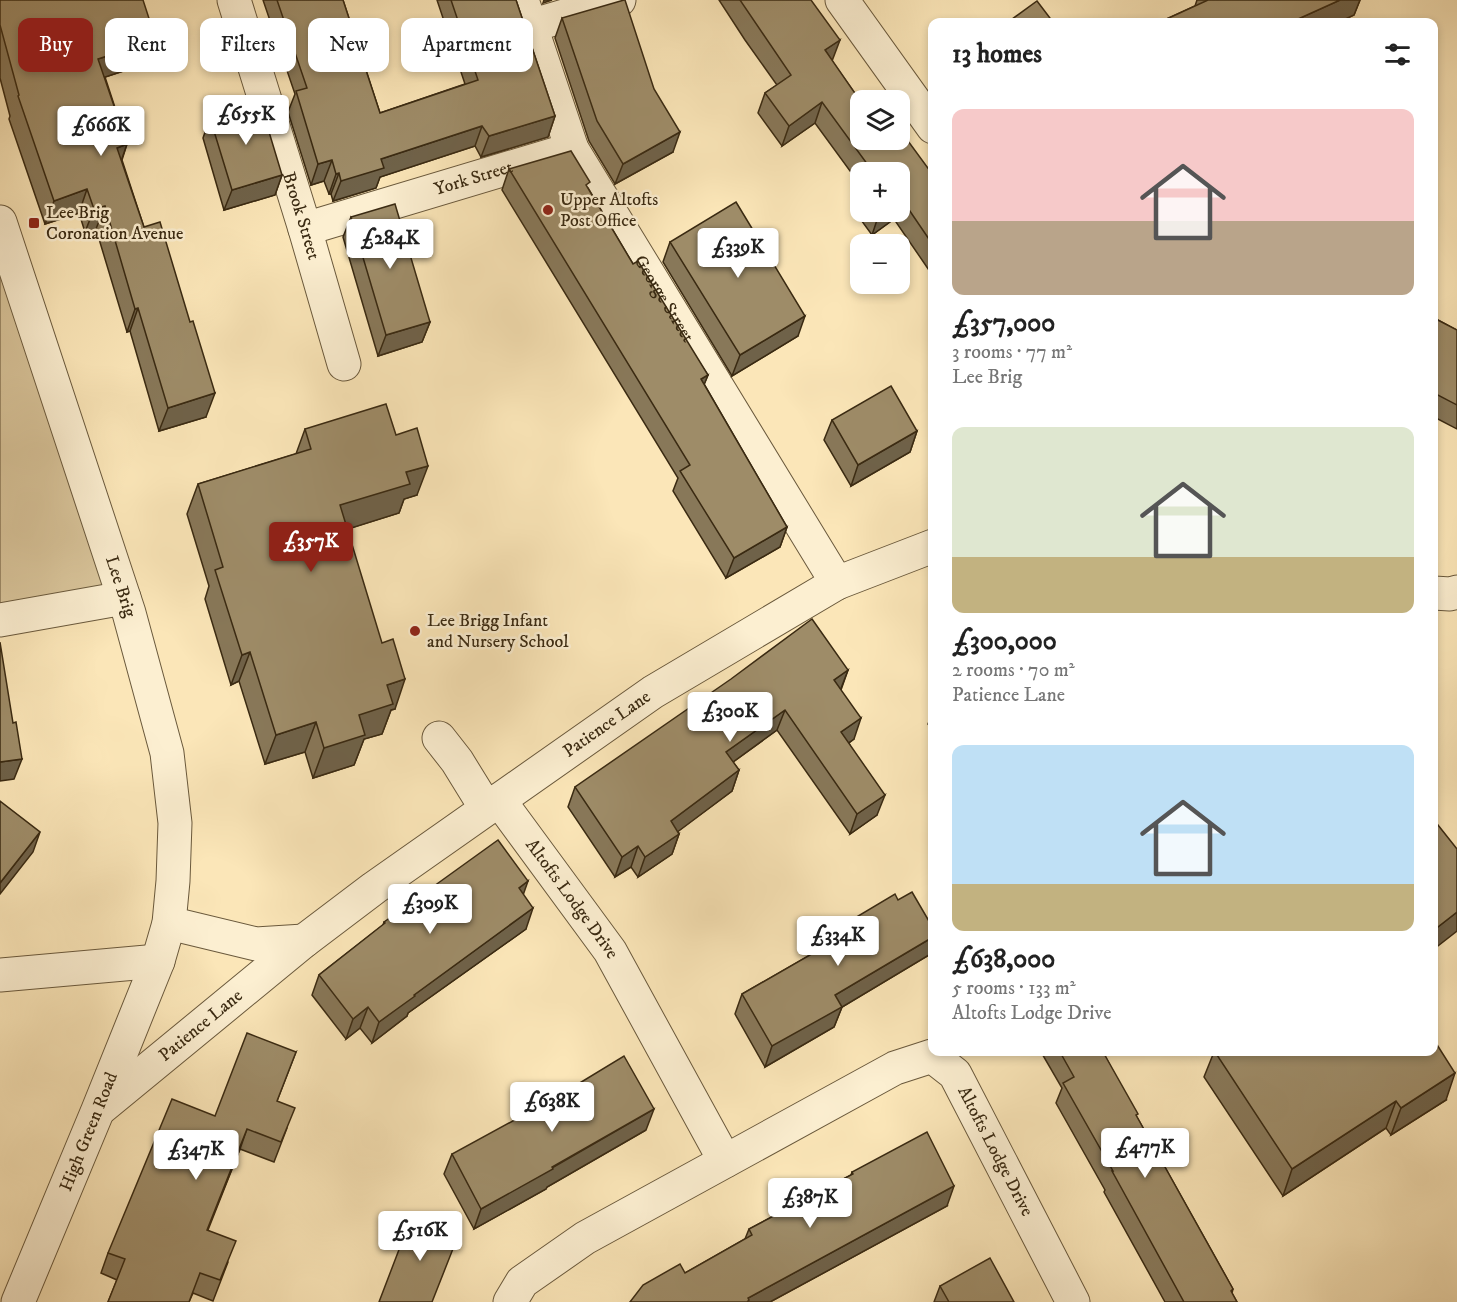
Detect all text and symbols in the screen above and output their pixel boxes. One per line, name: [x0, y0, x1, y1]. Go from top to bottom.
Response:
chip: Buy: [18, 18, 93, 72]
chip: Rent: [105, 18, 188, 72]
chip: Filters: [200, 18, 296, 72]
chip: New: [308, 18, 389, 72]
chip: Apartment: [401, 18, 533, 72]
text: 13 homes: [952, 38, 1042, 71]
icon: filters: [1381, 38, 1414, 71]
map controls: [850, 90, 910, 294]
button: layers: [850, 90, 910, 150]
pin: £655K: [204, 95, 288, 146]
text: £655K: [217, 102, 275, 127]
pin: £666K: [59, 106, 143, 157]
text: £666K: [71, 113, 131, 138]
icon: home: [1129, 148, 1237, 256]
street label: York Street: [432, 156, 516, 201]
button: +: [850, 162, 910, 222]
street label: Brook Street: [277, 169, 324, 263]
place label: Upper Altofts Post Office: [560, 189, 658, 232]
place label: Lee Brig Coronation Avenue: [46, 202, 184, 245]
marker: Upper Altofts Post Office: [541, 203, 555, 217]
marker: Lee Brig Coronation Avenue: [27, 216, 41, 230]
pin: £284K: [348, 219, 432, 270]
text: £284K: [360, 226, 420, 251]
pin: £339K: [696, 228, 780, 279]
button: −: [850, 234, 910, 294]
text: £339K: [712, 235, 764, 260]
street label: George Street: [629, 251, 699, 347]
text: £357,000: [952, 307, 1055, 340]
text: 3 rooms · 77 m²: [952, 340, 1072, 365]
text: Lee Brig: [952, 365, 1022, 390]
icon: home: [1129, 466, 1237, 574]
pin: £357K: [269, 522, 353, 573]
text: £357K: [283, 529, 339, 554]
street label: Lee Brig: [100, 553, 141, 620]
place label: Lee Brigg Infant and Nursery School: [427, 610, 569, 653]
marker: Lee Brigg Infant and Nursery School: [408, 624, 422, 638]
text: £300,000: [952, 625, 1057, 658]
text: 2 rooms · 70 m²: [952, 658, 1075, 683]
text: Patience Lane: [952, 683, 1065, 708]
street label: Patience Lane: [559, 686, 655, 763]
pin: £300K: [688, 692, 772, 743]
text: £300K: [702, 699, 758, 724]
icon: home: [1129, 784, 1237, 892]
street label: Altofts Lodge Drive: [520, 835, 623, 963]
pin: £309K: [388, 884, 472, 935]
text: £309K: [402, 891, 458, 916]
pin: £334K: [796, 916, 880, 967]
text: £334K: [811, 923, 865, 948]
text: £638,000: [952, 943, 1055, 976]
text: 5 rooms · 133 m²: [952, 976, 1076, 1001]
street label: Patience Lane: [155, 985, 247, 1067]
text: Altofts Lodge Drive: [952, 1001, 1111, 1026]
street label: High Green Road: [55, 1069, 123, 1195]
pin: £638K: [510, 1082, 594, 1133]
street label: Altofts Lodge Drive: [952, 1083, 1038, 1220]
text: £638K: [524, 1089, 580, 1114]
pin: £477K: [1103, 1128, 1187, 1179]
pin: £347K: [154, 1130, 238, 1181]
text: £477K: [1115, 1135, 1175, 1160]
text: £347K: [168, 1137, 224, 1162]
pin: £387K: [768, 1178, 852, 1229]
text: £387K: [782, 1185, 838, 1210]
pin: £516K: [378, 1211, 462, 1262]
text: £516K: [392, 1218, 448, 1243]

